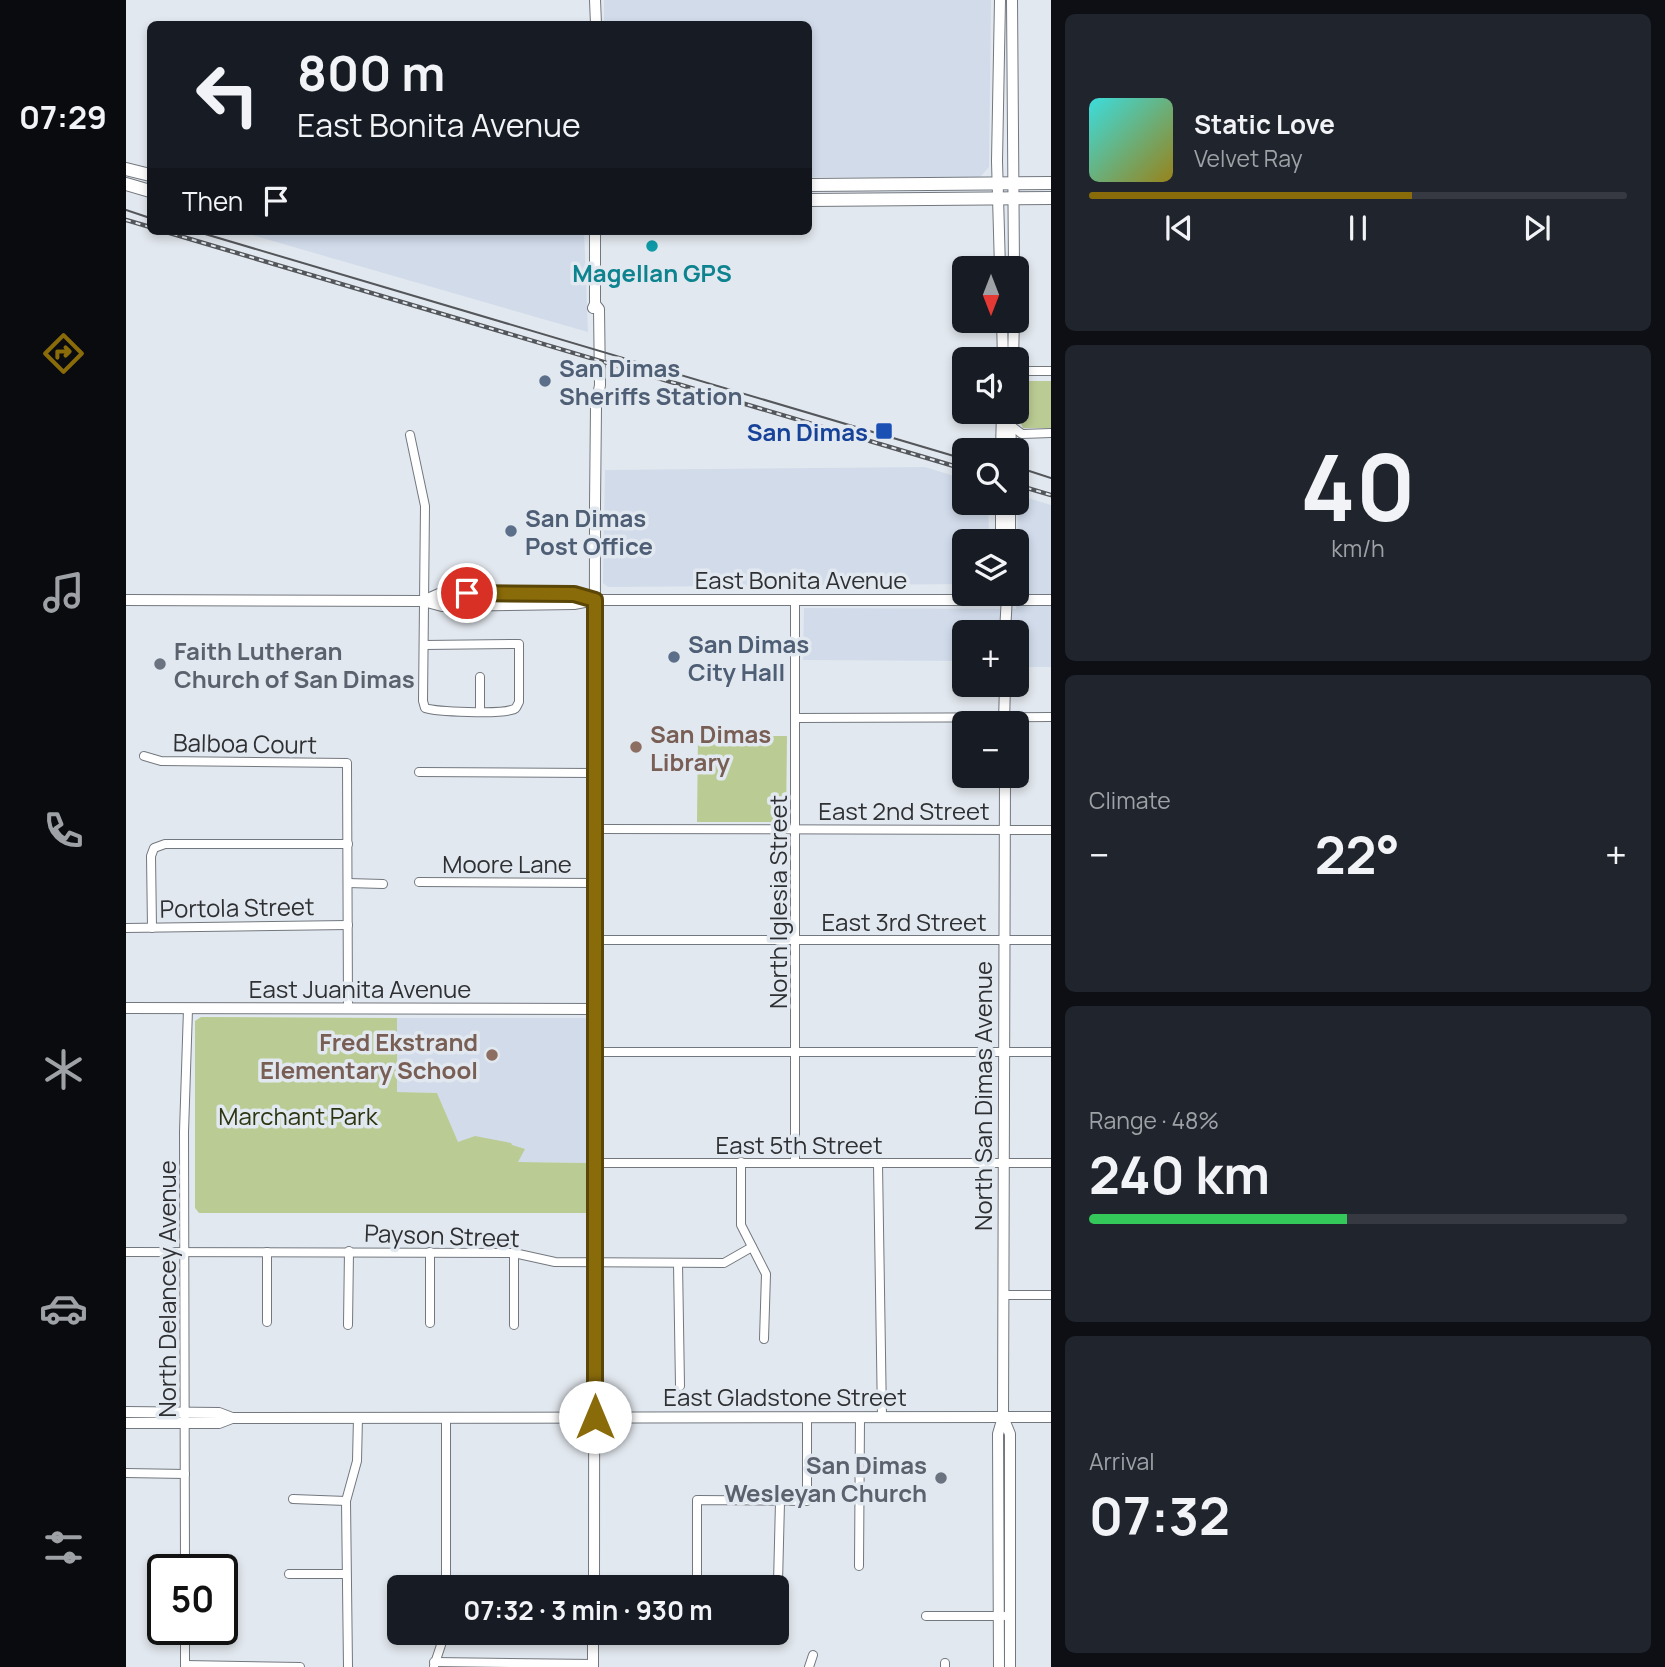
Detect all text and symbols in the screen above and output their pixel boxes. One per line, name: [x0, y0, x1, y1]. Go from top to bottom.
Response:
text: 800 m: [297, 39, 445, 106]
icon: left: [182, 49, 273, 140]
text: 07:29: [19, 95, 107, 139]
text: East Bonita Avenue: [297, 103, 581, 147]
text: Static Love: [1194, 106, 1335, 142]
text: Velvet Ray: [1194, 142, 1303, 174]
icon: arrive: [257, 182, 295, 220]
text: Then: [182, 183, 243, 219]
icon: previous: [1160, 209, 1198, 247]
icon: pause: [1339, 209, 1377, 247]
icon: next: [1518, 209, 1556, 247]
marker: Magellan GPS: [644, 238, 660, 254]
place label: Magellan GPS: [572, 256, 732, 289]
north arrow: [952, 256, 1029, 332]
map controls: [952, 256, 1029, 788]
icon: directions: [39, 329, 88, 378]
button: sound: [952, 347, 1029, 424]
place label: San Dimas Sheriffs Station: [559, 351, 742, 412]
marker: San Dimas Sheriffs Station: [537, 373, 553, 389]
place label: San Dimas: [747, 415, 868, 448]
marker: San Dimas: [874, 421, 894, 441]
text: 40: [1300, 424, 1416, 548]
button: search: [952, 438, 1029, 515]
place label: San Dimas Post Office: [525, 501, 653, 562]
marker: San Dimas Post Office: [503, 523, 519, 539]
button: layers: [952, 529, 1029, 606]
text: km/h: [1331, 532, 1385, 564]
pin: [437, 563, 497, 623]
street label: East Bonita Avenue: [695, 563, 907, 596]
icon: music: [39, 568, 88, 617]
icon: arrive: [448, 574, 486, 612]
button: +: [952, 620, 1029, 697]
place label: San Dimas City Hall: [688, 627, 809, 688]
place label: Faith Lutheran Church of San Dimas: [174, 634, 415, 695]
marker: San Dimas City Hall: [666, 649, 682, 665]
marker: Faith Lutheran Church of San Dimas: [152, 656, 168, 672]
button: −: [952, 711, 1029, 788]
place label: San Dimas Library: [650, 717, 771, 778]
street label: Balboa Court: [173, 725, 317, 761]
marker: San Dimas Library: [628, 739, 644, 755]
text: Climate: [1089, 784, 1171, 816]
street label: East 2nd Street: [818, 794, 990, 827]
street label: North Iglesia Street: [761, 795, 794, 1009]
icon: phone: [39, 806, 88, 855]
text: 22°: [1315, 819, 1400, 890]
text: −: [1089, 828, 1110, 880]
text: +: [1605, 828, 1627, 880]
street label: Moore Lane: [442, 847, 572, 880]
street label: Portola Street: [159, 889, 315, 925]
street label: East 3rd Street: [821, 905, 987, 938]
street label: North San Dimas Avenue: [966, 961, 999, 1231]
street label: East Juanita Avenue: [249, 972, 471, 1005]
place label: Fred Ekstrand Elementary School: [260, 1025, 478, 1086]
icon: climate: [39, 1045, 88, 1094]
marker: Fred Ekstrand Elementary School: [484, 1047, 500, 1063]
park label: Marchant Park: [218, 1099, 379, 1132]
text: Range · 48%: [1089, 1104, 1219, 1136]
street label: East 5th Street: [715, 1128, 883, 1161]
text: 240 km: [1089, 1139, 1270, 1210]
street label: North Delancey Avenue: [150, 1160, 183, 1418]
street label: Payson Street: [364, 1216, 520, 1254]
icon: car: [39, 1284, 88, 1333]
position arrow: [558, 1380, 632, 1454]
street label: East Gladstone Street: [663, 1380, 907, 1413]
text: Arrival: [1089, 1445, 1155, 1477]
place label: San Dimas Wesleyan Church: [724, 1448, 927, 1509]
marker: San Dimas Wesleyan Church: [933, 1470, 949, 1486]
text: 07:32: [1089, 1480, 1230, 1551]
icon: filters: [39, 1523, 88, 1572]
speed limit sign: 50: [147, 1554, 238, 1645]
text: 07:32 · 3 min · 930 m: [463, 1592, 713, 1628]

